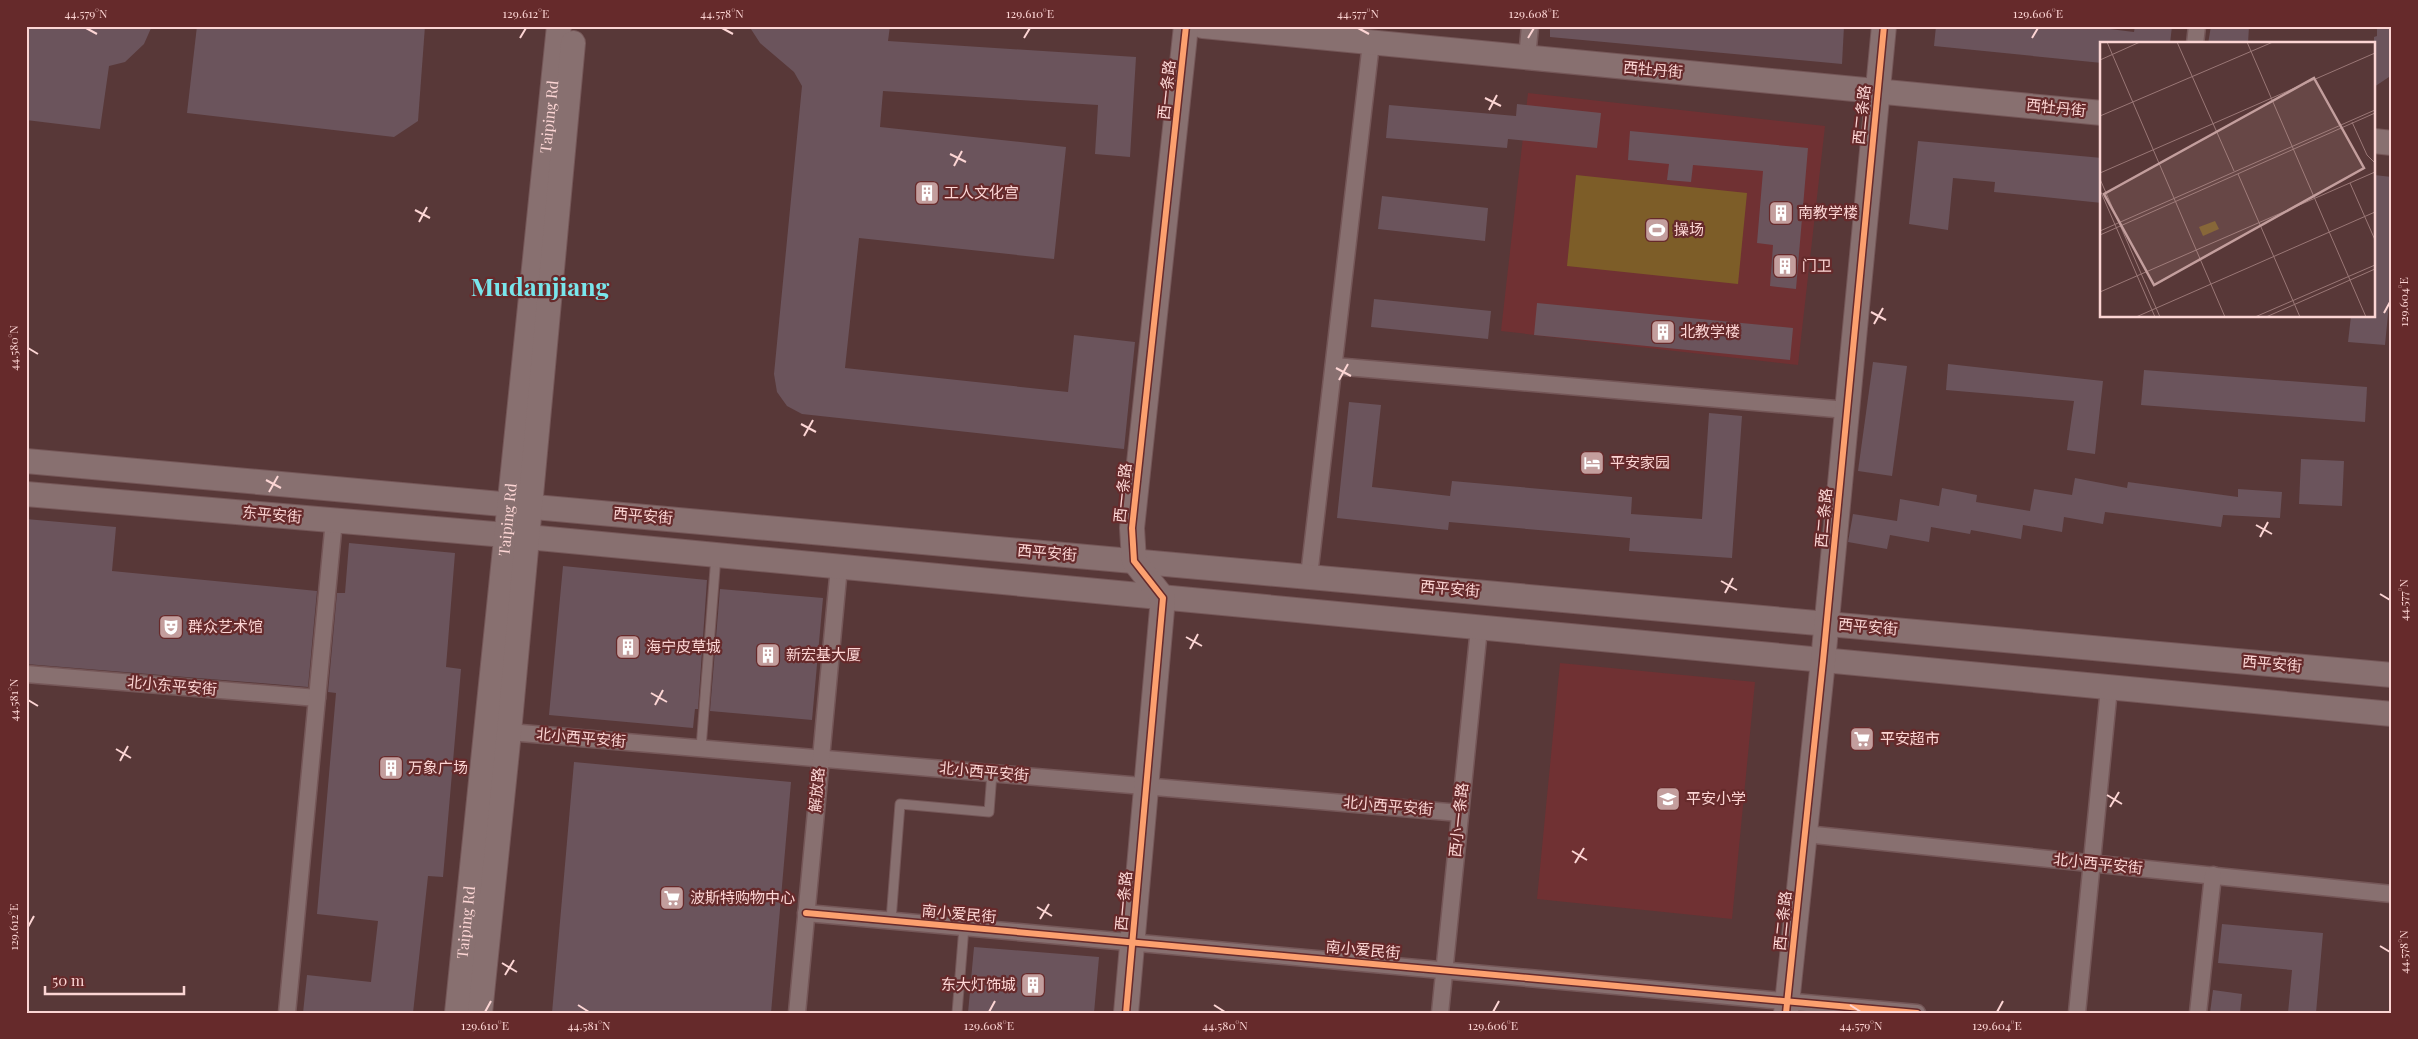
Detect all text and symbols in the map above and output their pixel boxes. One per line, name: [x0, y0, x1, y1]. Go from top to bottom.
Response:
text: 44.579°N: [65, 5, 108, 21]
text: 129.612°E: [503, 5, 549, 21]
text: 44.578°N: [700, 5, 744, 21]
text: 129.610°E: [1006, 5, 1054, 21]
text: 44.577°N: [1337, 5, 1380, 21]
text: 129.608°E: [1509, 5, 1559, 21]
text: 129.606°E: [2013, 5, 2063, 21]
inset map: [2100, 42, 2376, 318]
street label: 西牡丹街: [1622, 56, 1684, 82]
street label: 西一条路: [1153, 59, 1179, 121]
street label: Taiping Rd: [535, 79, 562, 154]
street label: 西二条路: [1848, 84, 1874, 146]
street label: 西牡丹街: [2025, 94, 2087, 120]
building icon: 工人文化宫: [914, 180, 940, 206]
place label: 工人文化宫: [944, 182, 1019, 202]
building icon: 南教学楼: [1768, 200, 1794, 226]
place label: 南教学楼: [1798, 202, 1858, 222]
sports icon: 操场: [1644, 217, 1670, 243]
place label: 操场: [1674, 219, 1704, 239]
building icon: 门卫: [1772, 253, 1798, 279]
place label: 门卫: [1802, 255, 1832, 275]
district label: Mudanjiang: [471, 269, 609, 302]
text: 129.604°E: [2395, 277, 2411, 327]
building icon: 北教学楼: [1650, 319, 1676, 345]
place label: 北教学楼: [1680, 321, 1740, 341]
text: 44.580°N: [5, 325, 21, 371]
hotel icon: 平安家园: [1579, 450, 1605, 476]
place label: 平安家园: [1610, 452, 1670, 472]
street label: 西一条路: [1109, 462, 1135, 524]
street label: Taiping Rd: [493, 482, 521, 557]
street label: 西二条路: [1810, 487, 1836, 549]
street label: 东平安街: [241, 501, 303, 527]
street label: 西平安街: [612, 502, 674, 528]
street label: 西平安街: [1016, 539, 1078, 565]
street label: 西平安街: [1419, 575, 1481, 601]
text: 44.577°N: [2395, 578, 2411, 621]
street label: 西平安街: [1837, 613, 1899, 639]
theatre icon: 群众艺术馆: [158, 614, 184, 640]
place label: 群众艺术馆: [188, 616, 263, 636]
building icon: 海宁皮草城: [615, 634, 641, 660]
place label: 海宁皮草城: [646, 636, 721, 656]
building icon: 新宏基大厦: [755, 642, 781, 668]
place label: 新宏基大厦: [786, 644, 861, 664]
street label: 西平安街: [2241, 650, 2303, 676]
street label: 北小东平安街: [126, 671, 218, 699]
text: 44.581°N: [5, 678, 21, 721]
street label: 北小西平安街: [535, 723, 627, 751]
supermarket icon: 平安超市: [1849, 726, 1875, 752]
place label: 平安超市: [1880, 728, 1940, 748]
building icon: 万象广场: [378, 755, 404, 781]
place label: 万象广场: [408, 757, 468, 777]
street label: 北小西平安街: [938, 757, 1030, 785]
street label: 解放路: [804, 767, 828, 813]
street label: 西小一条路: [1444, 782, 1472, 858]
school or university icon: 平安小学: [1655, 786, 1681, 812]
place label: 平安小学: [1686, 788, 1746, 808]
street label: 北小西平安街: [1342, 791, 1434, 819]
street label: 北小西平安街: [2052, 848, 2144, 878]
street label: 西一条路: [1110, 870, 1136, 932]
street label: Taiping Rd: [452, 885, 479, 960]
supermarket icon: 波斯特购物中心: [659, 885, 685, 911]
place label: 波斯特购物中心: [690, 887, 795, 907]
street label: 西二条路: [1769, 890, 1795, 952]
street label: 南小爱民街: [921, 900, 997, 926]
text: 129.612°E: [5, 904, 21, 950]
text: 44.578°N: [2395, 930, 2411, 974]
street label: 南小爱民街: [1325, 936, 1401, 962]
scale bar: [45, 964, 184, 996]
text: 50 m: [52, 970, 85, 990]
building icon: 东大灯饰城: [1020, 972, 1046, 998]
place label: 东大灯饰城: [941, 974, 1016, 994]
text: 129.610°E: [461, 1017, 509, 1033]
text: 44.581°N: [568, 1017, 611, 1033]
text: 129.608°E: [964, 1017, 1014, 1033]
text: 44.580°N: [1202, 1017, 1248, 1033]
text: 129.606°E: [1468, 1017, 1518, 1033]
text: 44.579°N: [1840, 1017, 1883, 1033]
text: 129.604°E: [1972, 1017, 2022, 1033]

